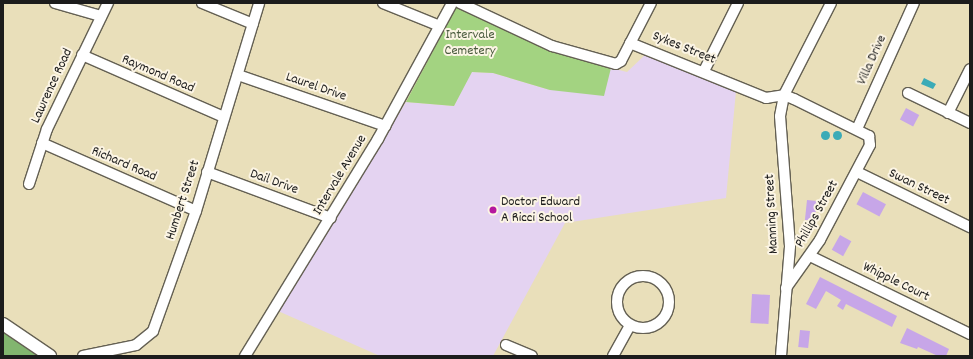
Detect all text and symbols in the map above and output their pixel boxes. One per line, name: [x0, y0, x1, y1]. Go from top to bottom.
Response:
park label: Intervale Cemetery: [444, 27, 496, 60]
street label: Sykes Street: [650, 28, 718, 68]
street label: Villa Drive: [854, 33, 890, 87]
street label: Lawrence Road: [27, 46, 77, 126]
street label: Raymond Road: [119, 51, 197, 97]
street label: Laurel Drive: [283, 69, 349, 105]
street label: Intervale Avenue: [309, 132, 371, 218]
street label: Richard Road: [89, 143, 159, 185]
street label: Humbert Street: [162, 158, 204, 242]
street label: Swan Street: [886, 165, 952, 209]
street label: Dail Drive: [248, 166, 300, 198]
street label: Manning Street: [762, 174, 782, 254]
street label: Phillips Street: [792, 178, 842, 250]
place label: Doctor Edward A Ricci School: [501, 194, 580, 226]
marker: Doctor Edward A Ricci School: [488, 205, 498, 215]
street label: Whipple Court: [860, 259, 932, 305]

